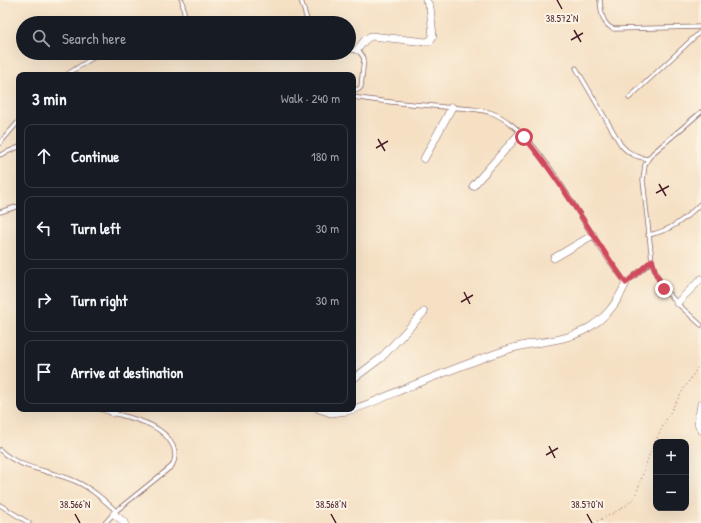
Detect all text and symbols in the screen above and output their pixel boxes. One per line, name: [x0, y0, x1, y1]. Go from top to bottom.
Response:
text: 38.572°N: [546, 12, 578, 25]
search box: [16, 16, 356, 60]
icon: search: [30, 27, 52, 49]
text: Search here: [62, 28, 126, 49]
text: 3 min: [32, 87, 67, 110]
text: Walk · 240 m: [281, 89, 340, 107]
route start: [515, 128, 533, 146]
icon: ahead: [33, 145, 55, 167]
text: Continue: [71, 146, 119, 167]
text: 180 m: [311, 147, 339, 165]
icon: left: [33, 217, 55, 239]
text: Turn left: [71, 218, 121, 239]
text: 30 m: [316, 219, 339, 237]
route end: [655, 280, 673, 298]
icon: right: [33, 289, 55, 311]
text: Turn right: [71, 290, 127, 311]
text: 30 m: [316, 291, 339, 309]
icon: arrive: [33, 361, 55, 383]
text: Arrive at destination: [71, 362, 183, 383]
map controls: [653, 439, 689, 511]
button: +: [653, 439, 689, 475]
button: −: [653, 475, 689, 511]
text: 38.566°N: [60, 498, 90, 511]
text: 38.568°N: [315, 498, 347, 511]
text: 38.570°N: [571, 498, 603, 511]

